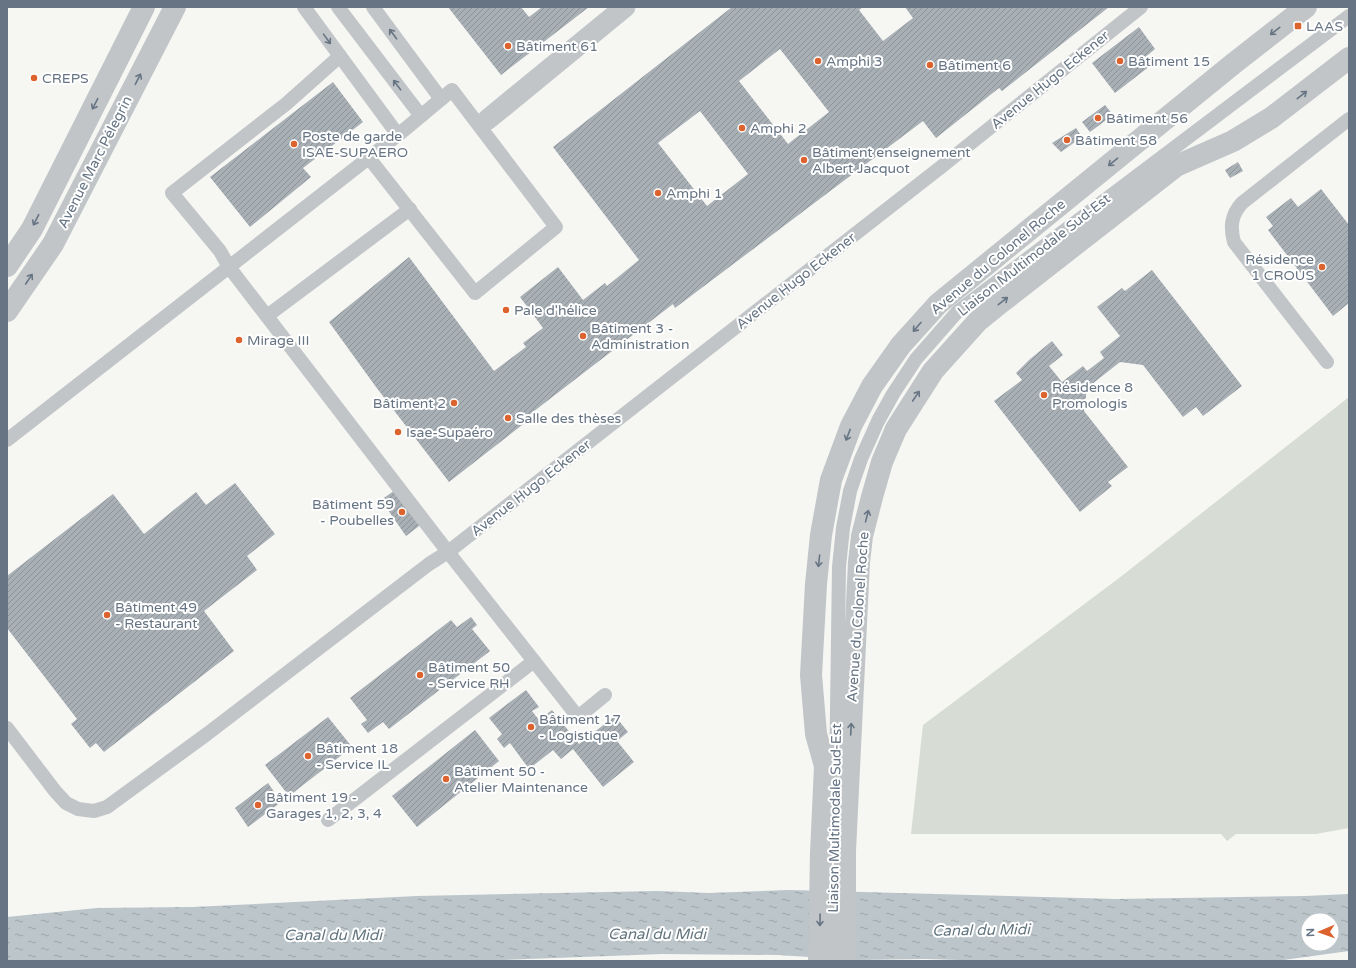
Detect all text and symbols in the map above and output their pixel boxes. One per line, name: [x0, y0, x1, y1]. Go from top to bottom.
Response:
place label: LAAS: [1306, 18, 1343, 35]
marker: LAAS: [1293, 21, 1303, 31]
street label: Avenue Hugo Eckener: [987, 27, 1113, 133]
one-way arrow: [1269, 27, 1280, 35]
one-way arrow: [388, 28, 397, 39]
one-way arrow: [323, 33, 331, 44]
place label: Bâtiment 61: [516, 38, 598, 55]
marker: Bâtiment 61: [503, 41, 513, 51]
place label: Amphi 3: [826, 53, 883, 70]
place label: Bâtiment 15: [1128, 53, 1210, 70]
marker: Amphi 3: [813, 56, 823, 66]
marker: Bâtiment 15: [1115, 56, 1125, 66]
place label: Bâtiment 6: [938, 57, 1011, 74]
marker: Bâtiment 6: [925, 60, 935, 70]
place label: CREPS: [42, 70, 89, 87]
marker: CREPS: [29, 73, 39, 83]
one-way arrow: [135, 73, 142, 85]
one-way arrow: [393, 79, 402, 90]
one-way arrow: [1297, 90, 1308, 99]
street label: Avenue Marc Pélegrin: [54, 93, 136, 231]
one-way arrow: [91, 98, 98, 110]
place label: Bâtiment 56: [1106, 110, 1188, 127]
marker: Bâtiment 56: [1093, 113, 1103, 123]
place label: Amphi 2: [750, 120, 807, 137]
marker: Amphi 2: [737, 123, 747, 133]
place label: Poste de garde ISAE-SUPAERO: [302, 128, 408, 161]
place label: Bâtiment 58: [1075, 132, 1157, 149]
marker: Bâtiment 58: [1062, 135, 1072, 145]
marker: Poste de garde ISAE-SUPAERO: [289, 139, 299, 149]
place label: Bâtiment enseignement Albert Jacquot: [812, 144, 971, 177]
marker: Bâtiment enseignement Albert Jacquot: [799, 155, 809, 165]
one-way arrow: [1107, 157, 1118, 166]
place label: Amphi 1: [666, 185, 723, 202]
marker: Amphi 1: [653, 188, 663, 198]
street label: Liaison Multimodale Sud-Est: [954, 190, 1114, 320]
street label: Avenue du Colonel Roche: [927, 196, 1069, 318]
one-way arrow: [32, 214, 40, 226]
street label: Avenue Hugo Eckener: [733, 229, 860, 333]
place label: Résidence 1 CROUS: [1245, 251, 1314, 284]
marker: Résidence 1 CROUS: [1317, 262, 1327, 272]
one-way arrow: [25, 274, 33, 285]
one-way arrow: [998, 296, 1009, 305]
place label: Pale d'hélice: [514, 302, 597, 319]
marker: Pale d'hélice: [501, 305, 511, 315]
place label: Bâtiment 3 - Administration: [591, 320, 689, 353]
one-way arrow: [913, 321, 922, 332]
marker: Bâtiment 3 - Administration: [578, 331, 588, 341]
place label: Mirage III: [247, 332, 309, 349]
marker: Mirage III: [234, 335, 244, 345]
place label: Résidence 8 Promologis: [1052, 379, 1133, 412]
marker: Résidence 8 Promologis: [1039, 390, 1049, 400]
one-way arrow: [912, 391, 920, 402]
place label: Bâtiment 2: [373, 395, 446, 412]
marker: Bâtiment 2: [449, 398, 459, 408]
place label: Salle des thèses: [516, 410, 622, 427]
marker: Salle des thèses: [503, 413, 513, 423]
place label: Isae-Supaéro: [406, 424, 493, 441]
marker: Isae-Supaéro: [393, 427, 403, 437]
one-way arrow: [843, 429, 851, 441]
street label: Avenue Hugo Eckener: [468, 436, 595, 540]
place label: Bâtiment 59 - Poubelles: [312, 496, 394, 529]
marker: Bâtiment 59 - Poubelles: [397, 507, 407, 517]
one-way arrow: [864, 509, 871, 522]
street label: Avenue du Colonel Roche: [844, 531, 872, 703]
one-way arrow: [815, 554, 822, 567]
place label: Bâtiment 49 - Restaurant: [115, 599, 198, 632]
marker: Bâtiment 49 - Restaurant: [102, 610, 112, 620]
place label: Bâtiment 50 - Service RH: [428, 659, 510, 692]
marker: Bâtiment 50 - Service RH: [415, 670, 425, 680]
place label: Bâtiment 17 - Logistique: [539, 711, 621, 744]
marker: Bâtiment 17 - Logistique: [526, 722, 536, 732]
street label: Liaison Multimodale Sud-Est: [825, 723, 845, 913]
one-way arrow: [847, 723, 855, 736]
place label: Bâtiment 18 - Service IL: [316, 740, 398, 773]
marker: Bâtiment 18 - Service IL: [303, 751, 313, 761]
place label: Bâtiment 50 - Atelier Maintenance: [454, 763, 588, 796]
marker: Bâtiment 50 - Atelier Maintenance: [441, 774, 451, 784]
place label: Bâtiment 19 - Garages 1, 2, 3, 4: [266, 789, 382, 822]
marker: Bâtiment 19 - Garages 1, 2, 3, 4: [253, 800, 263, 810]
north arrow: [1300, 912, 1340, 952]
one-way arrow: [816, 913, 823, 926]
water label: Canal du Midi: [932, 920, 1032, 940]
water label: Canal du Midi: [608, 925, 708, 943]
water label: Canal du Midi: [284, 926, 384, 944]
text: N: [1304, 928, 1317, 937]

